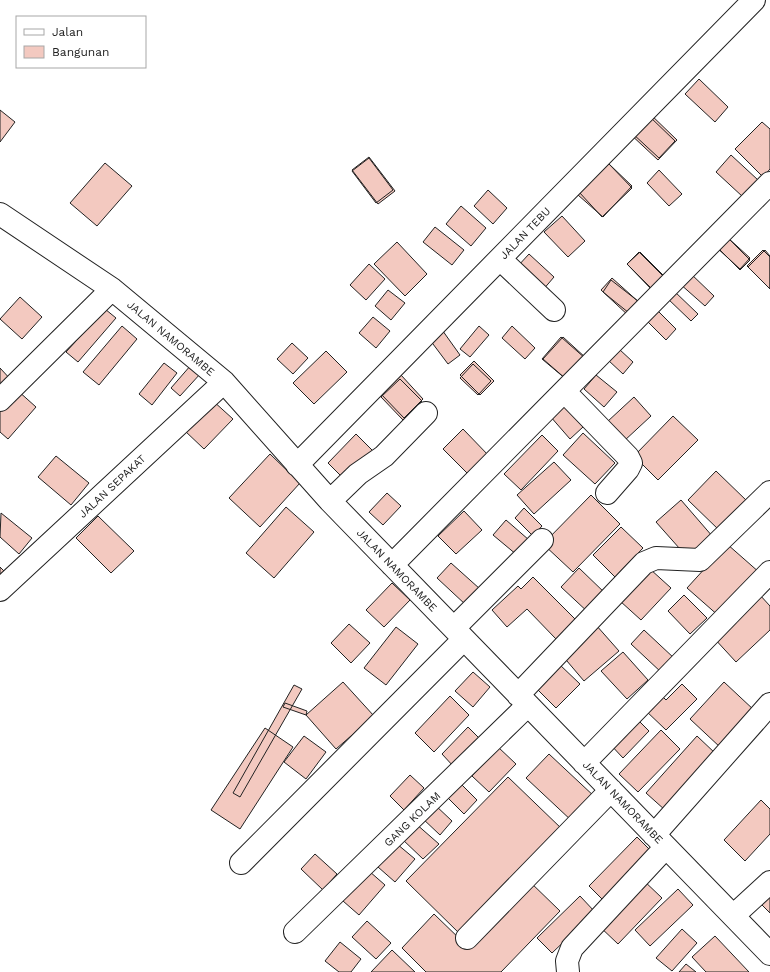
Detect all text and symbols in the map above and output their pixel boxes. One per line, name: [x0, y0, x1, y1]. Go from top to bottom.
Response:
legend: [16, 16, 146, 68]
text: Jalan: [52, 25, 83, 39]
text: Bangunan: [52, 45, 110, 59]
street label: JALAN TEBU: [497, 205, 553, 262]
street label: JALAN NAMORAMBE: [124, 298, 217, 379]
street label: JALAN SEPAKAT: [76, 452, 149, 521]
street label: JALAN NAMORAMBE: [354, 526, 440, 614]
street label: JALAN NAMORAMBE: [580, 758, 666, 846]
street label: GANG KOLAM: [381, 789, 443, 850]

